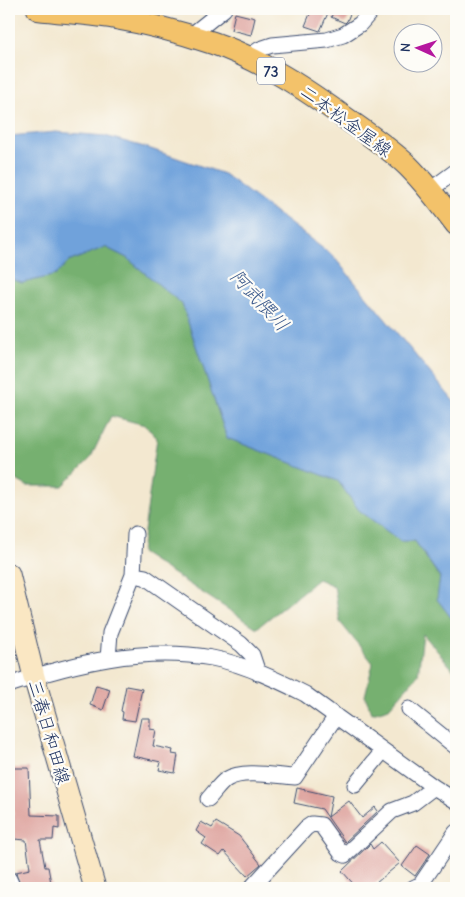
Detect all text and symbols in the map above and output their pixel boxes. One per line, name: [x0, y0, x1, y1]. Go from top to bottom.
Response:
north arrow: [392, 22, 442, 72]
text: N: [397, 42, 414, 52]
road number: 73: [257, 58, 285, 84]
street label: 二本松金屋線: [296, 81, 396, 162]
water label: 阿武隈川: [225, 265, 293, 336]
street label: 三春日和田線: [24, 677, 73, 787]

